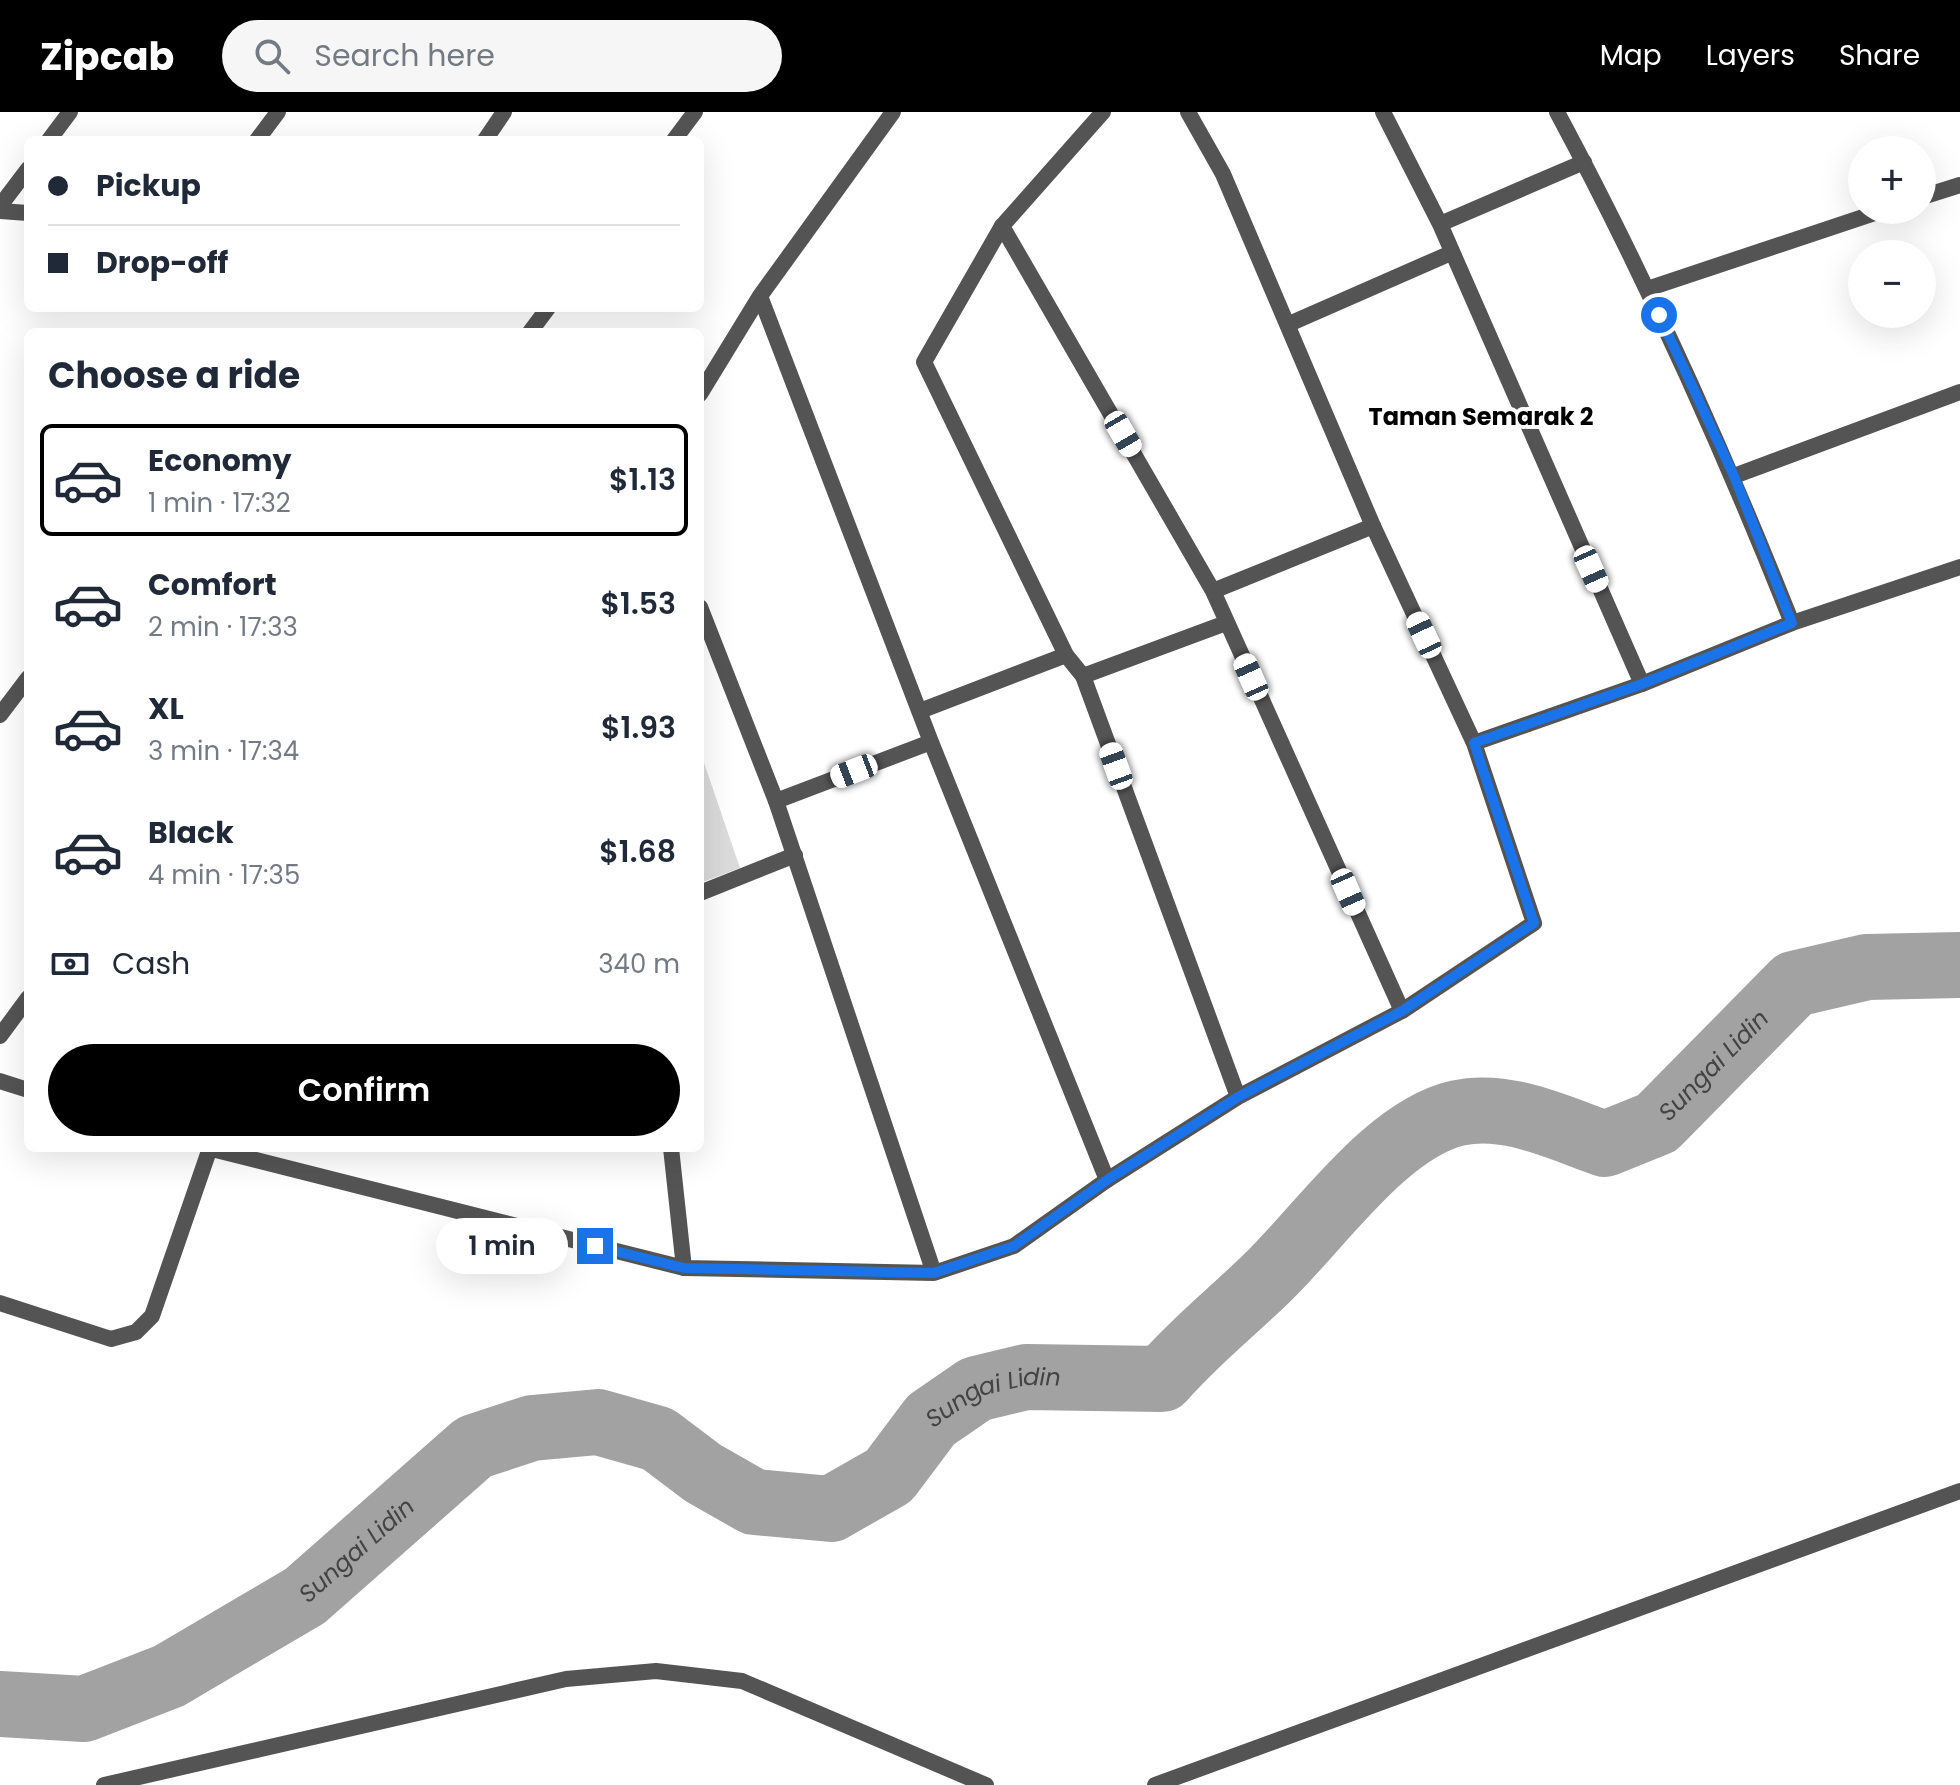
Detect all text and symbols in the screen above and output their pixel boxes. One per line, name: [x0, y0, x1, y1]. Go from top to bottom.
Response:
search box: [222, 20, 782, 92]
text: Zipcab: [40, 30, 174, 83]
icon: search: [250, 34, 294, 78]
text: Search here: [314, 34, 495, 77]
text: Map: [1600, 36, 1662, 75]
text: Layers: [1706, 36, 1795, 75]
text: Share: [1839, 36, 1920, 75]
map controls: [1848, 136, 1936, 328]
button: +: [1848, 136, 1936, 224]
text: Pickup: [96, 164, 201, 207]
button: −: [1848, 240, 1936, 328]
text: Drop-off: [96, 241, 228, 284]
route start: [1641, 297, 1677, 333]
text: Choose a ride: [48, 350, 300, 401]
district label: Taman Semarak 2: [1369, 400, 1593, 433]
car: [1101, 407, 1145, 461]
text: Economy: [148, 439, 292, 482]
icon: car: [52, 444, 124, 516]
text: $1.13: [609, 458, 676, 501]
text: 1 min · 17:32: [148, 485, 291, 521]
car: [1570, 542, 1612, 596]
text: Comfort: [148, 563, 277, 606]
icon: car: [52, 568, 124, 640]
text: $1.53: [600, 582, 676, 625]
car: [1403, 608, 1445, 662]
text: 2 min · 17:33: [148, 609, 298, 645]
car: [1230, 650, 1272, 704]
text: XL: [148, 687, 184, 730]
icon: car: [52, 692, 124, 764]
text: $1.93: [601, 706, 676, 749]
text: 3 min · 17:34: [148, 733, 299, 769]
car: [1097, 739, 1135, 793]
car: [827, 751, 881, 791]
text: Black: [148, 811, 234, 854]
icon: car: [52, 816, 124, 888]
text: $1.68: [599, 830, 676, 873]
text: 4 min · 17:35: [148, 857, 300, 893]
car: [1327, 865, 1369, 919]
icon: cash: [48, 942, 92, 986]
text: Cash: [112, 942, 190, 985]
text: 340 m: [598, 946, 680, 982]
water label: Sungai Lidin: [1651, 1002, 1776, 1128]
button: Confirm: [48, 1044, 680, 1136]
callout: 1 min: [435, 1218, 567, 1274]
text: 1 min: [468, 1228, 536, 1264]
route end: [577, 1228, 613, 1264]
water label: Sungai Lidin: [919, 1360, 1061, 1435]
water label: Sungai Lidin: [291, 1490, 421, 1610]

